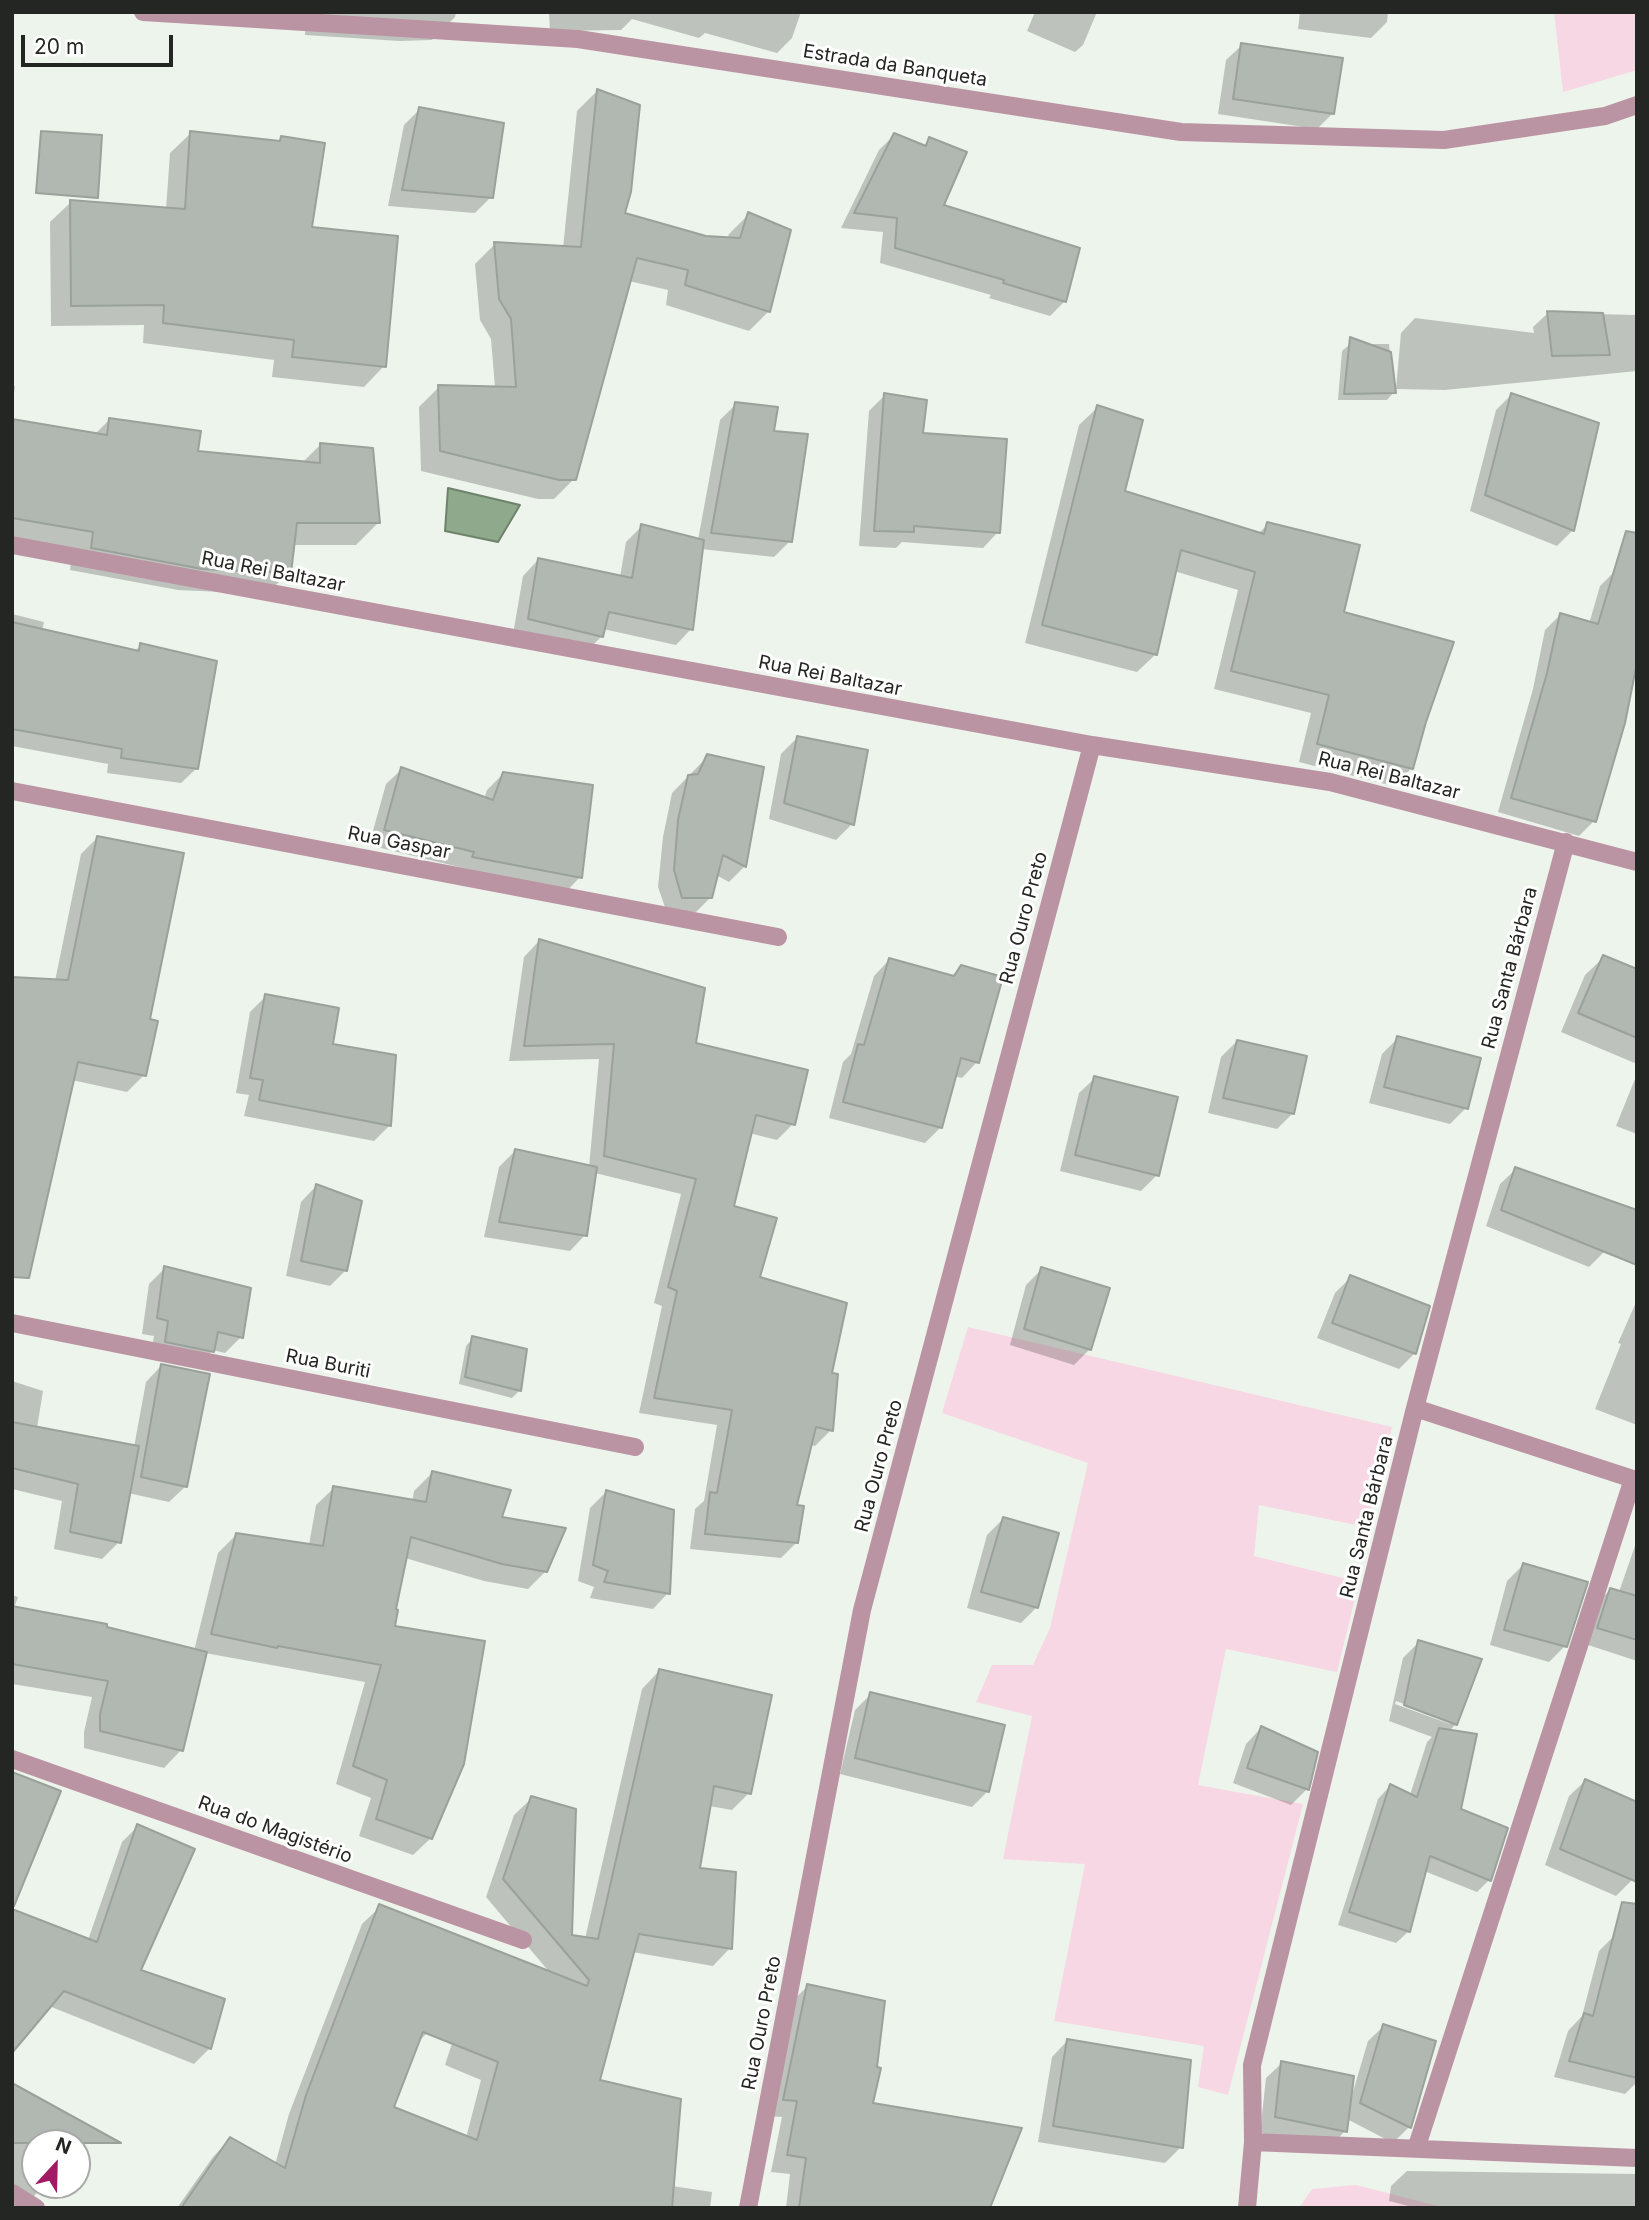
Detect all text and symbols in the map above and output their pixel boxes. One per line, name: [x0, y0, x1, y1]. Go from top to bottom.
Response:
scale bar: [24, 21, 177, 65]
text: 20 m: [34, 34, 84, 59]
street label: Estrada da Banqueta: [801, 40, 989, 92]
street label: Rua Rei Baltazar: [199, 547, 347, 597]
street label: Rua Rei Baltazar: [756, 651, 904, 701]
street label: Rua Rei Baltazar: [1316, 747, 1462, 805]
street label: Rua Gaspar: [346, 822, 452, 864]
street label: Rua Ouro Preto: [995, 849, 1053, 987]
street label: Rua Santa Bárbara: [1477, 885, 1543, 1051]
street label: Rua Buriti: [284, 1345, 372, 1383]
street label: Rua Ouro Preto: [850, 1397, 908, 1535]
street label: Rua Santa Bárbara: [1336, 1433, 1398, 1601]
street label: Rua do Magistério: [195, 1791, 355, 1869]
street label: Rua Ouro Preto: [738, 1954, 786, 2092]
north arrow: [21, 2129, 91, 2199]
text: N: [52, 2133, 74, 2159]

